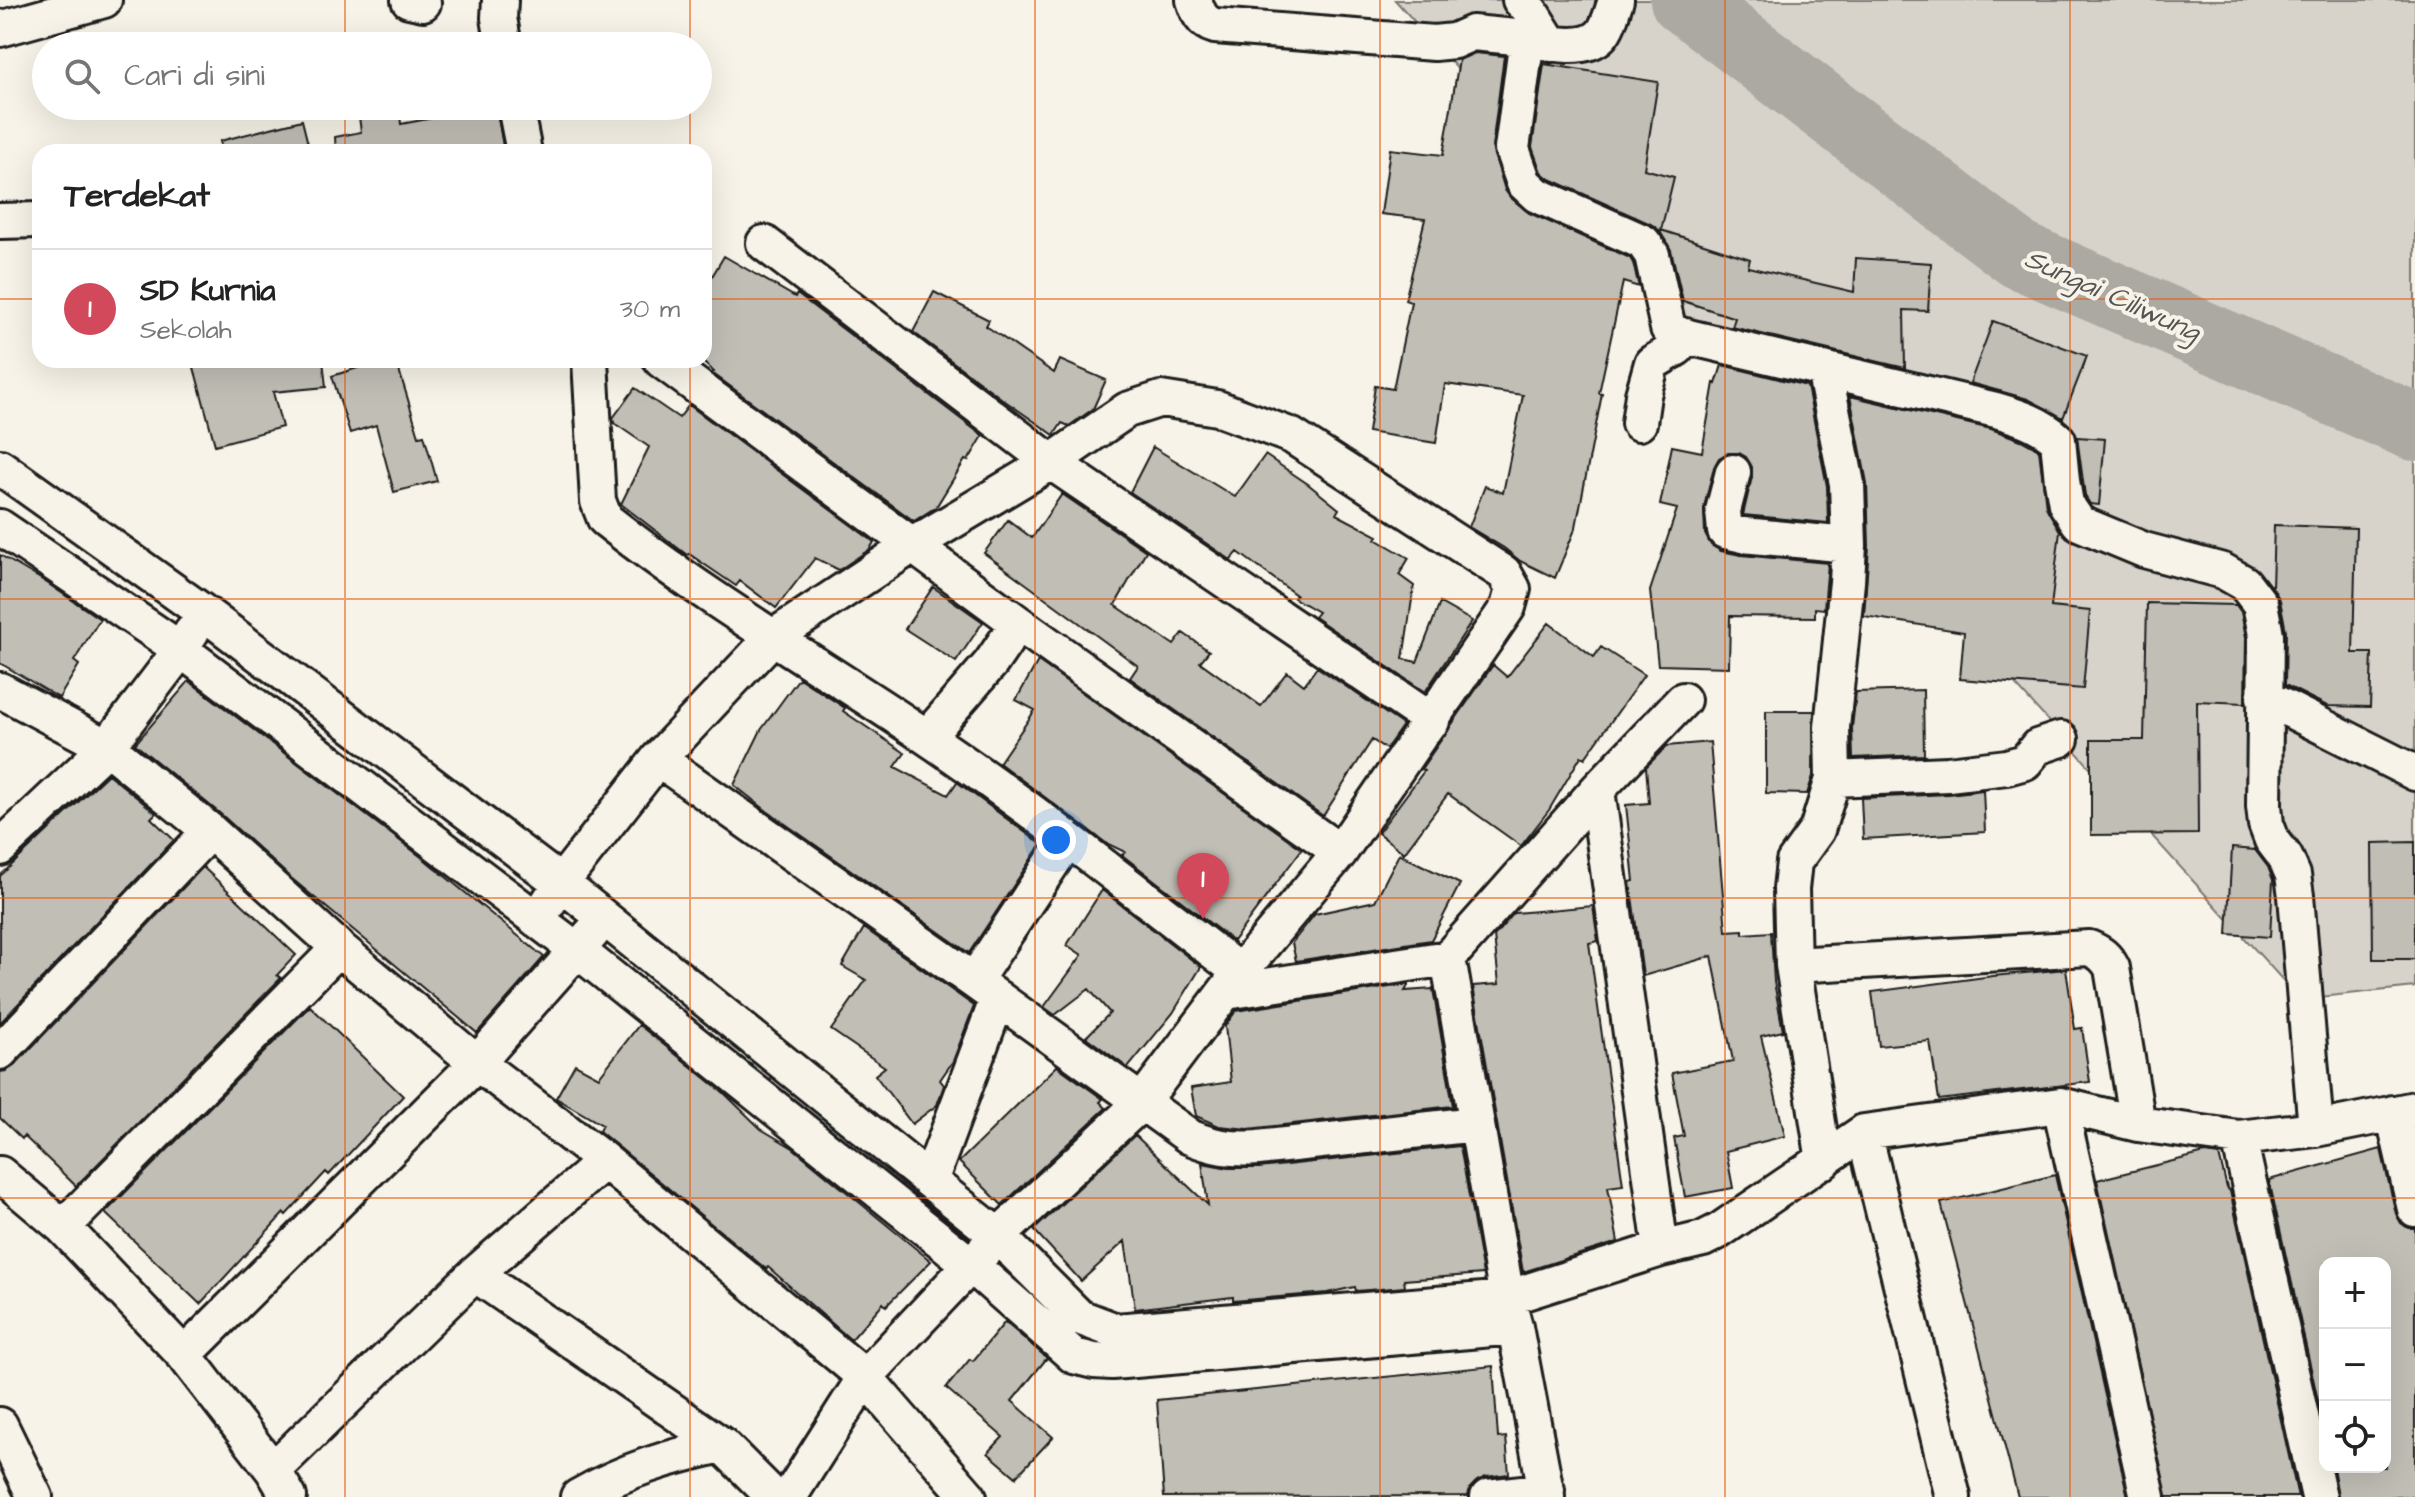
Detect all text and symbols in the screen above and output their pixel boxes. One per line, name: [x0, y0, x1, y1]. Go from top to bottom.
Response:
search box: [32, 32, 712, 120]
icon: search: [60, 54, 104, 98]
text: Cari di sini: [124, 55, 265, 97]
text: Terdekat: [64, 172, 210, 220]
water label: Sungai Ciliwung: [2018, 239, 2208, 353]
text: SD Kurnia: [140, 270, 276, 312]
text: 1: [88, 291, 92, 327]
text: 30 m: [620, 291, 680, 327]
text: Sekolah: [140, 312, 232, 348]
your location: [1036, 820, 1076, 860]
pin: 1: [1177, 853, 1229, 919]
map controls: [2319, 1257, 2391, 1473]
button: +: [2319, 1257, 2391, 1329]
button: −: [2319, 1329, 2391, 1401]
button: locate: [2319, 1401, 2391, 1473]

